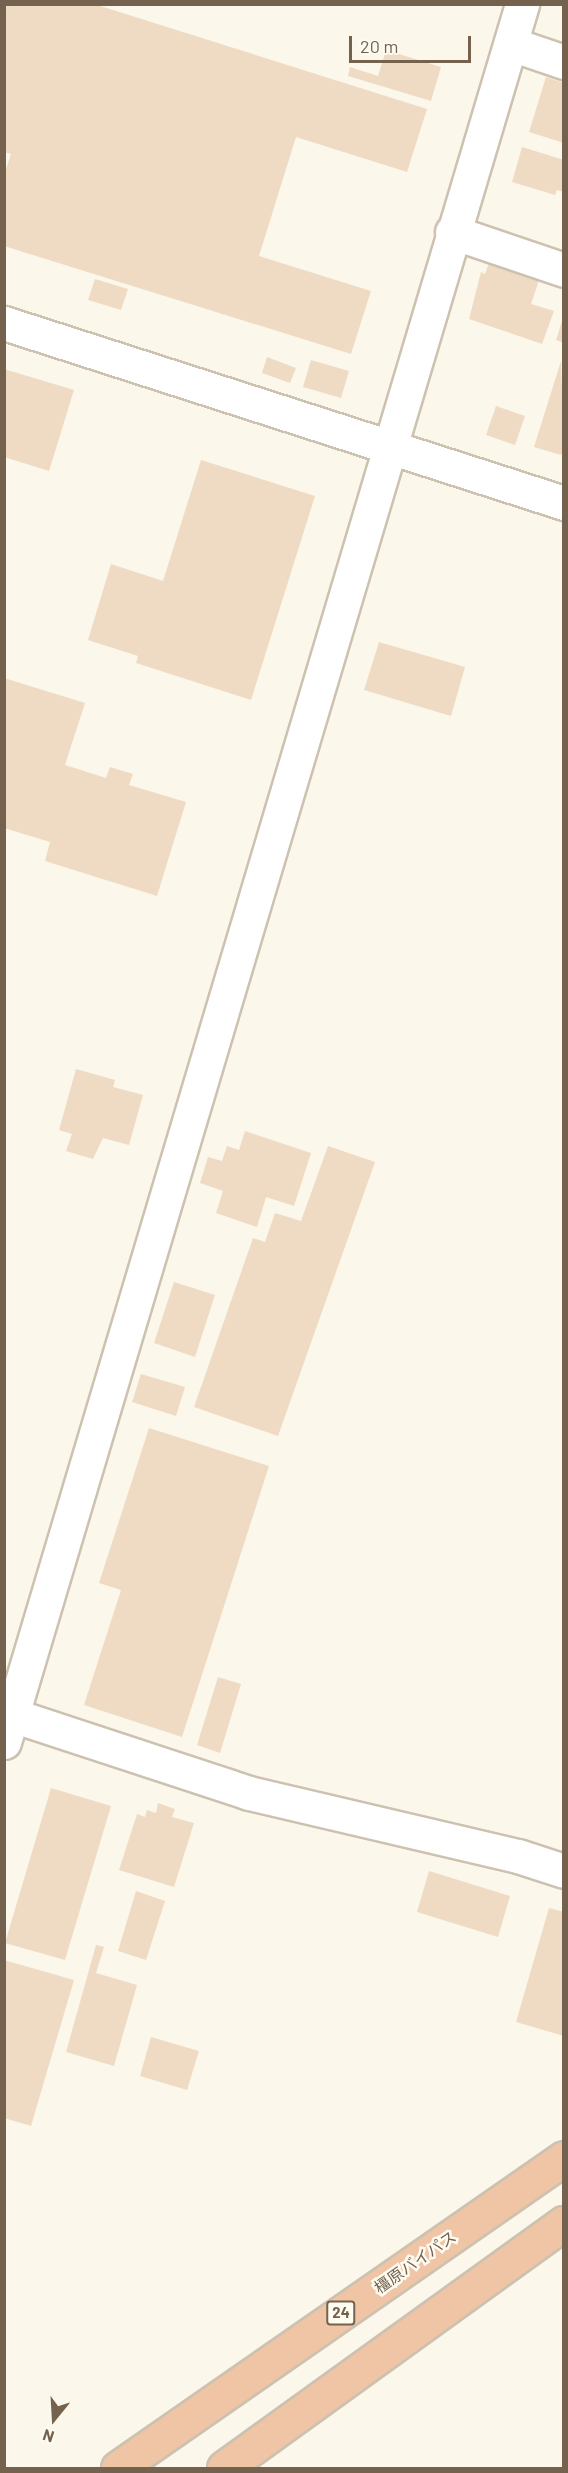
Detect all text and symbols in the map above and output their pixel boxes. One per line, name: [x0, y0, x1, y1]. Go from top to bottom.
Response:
scale bar: [352, 24, 474, 62]
text: 20 m: [360, 35, 398, 57]
street label: 橿原バイパス: [370, 2227, 460, 2297]
road number: 24: [326, 2301, 356, 2325]
north arrow: [24, 2389, 84, 2449]
text: N: [40, 2426, 56, 2447]

